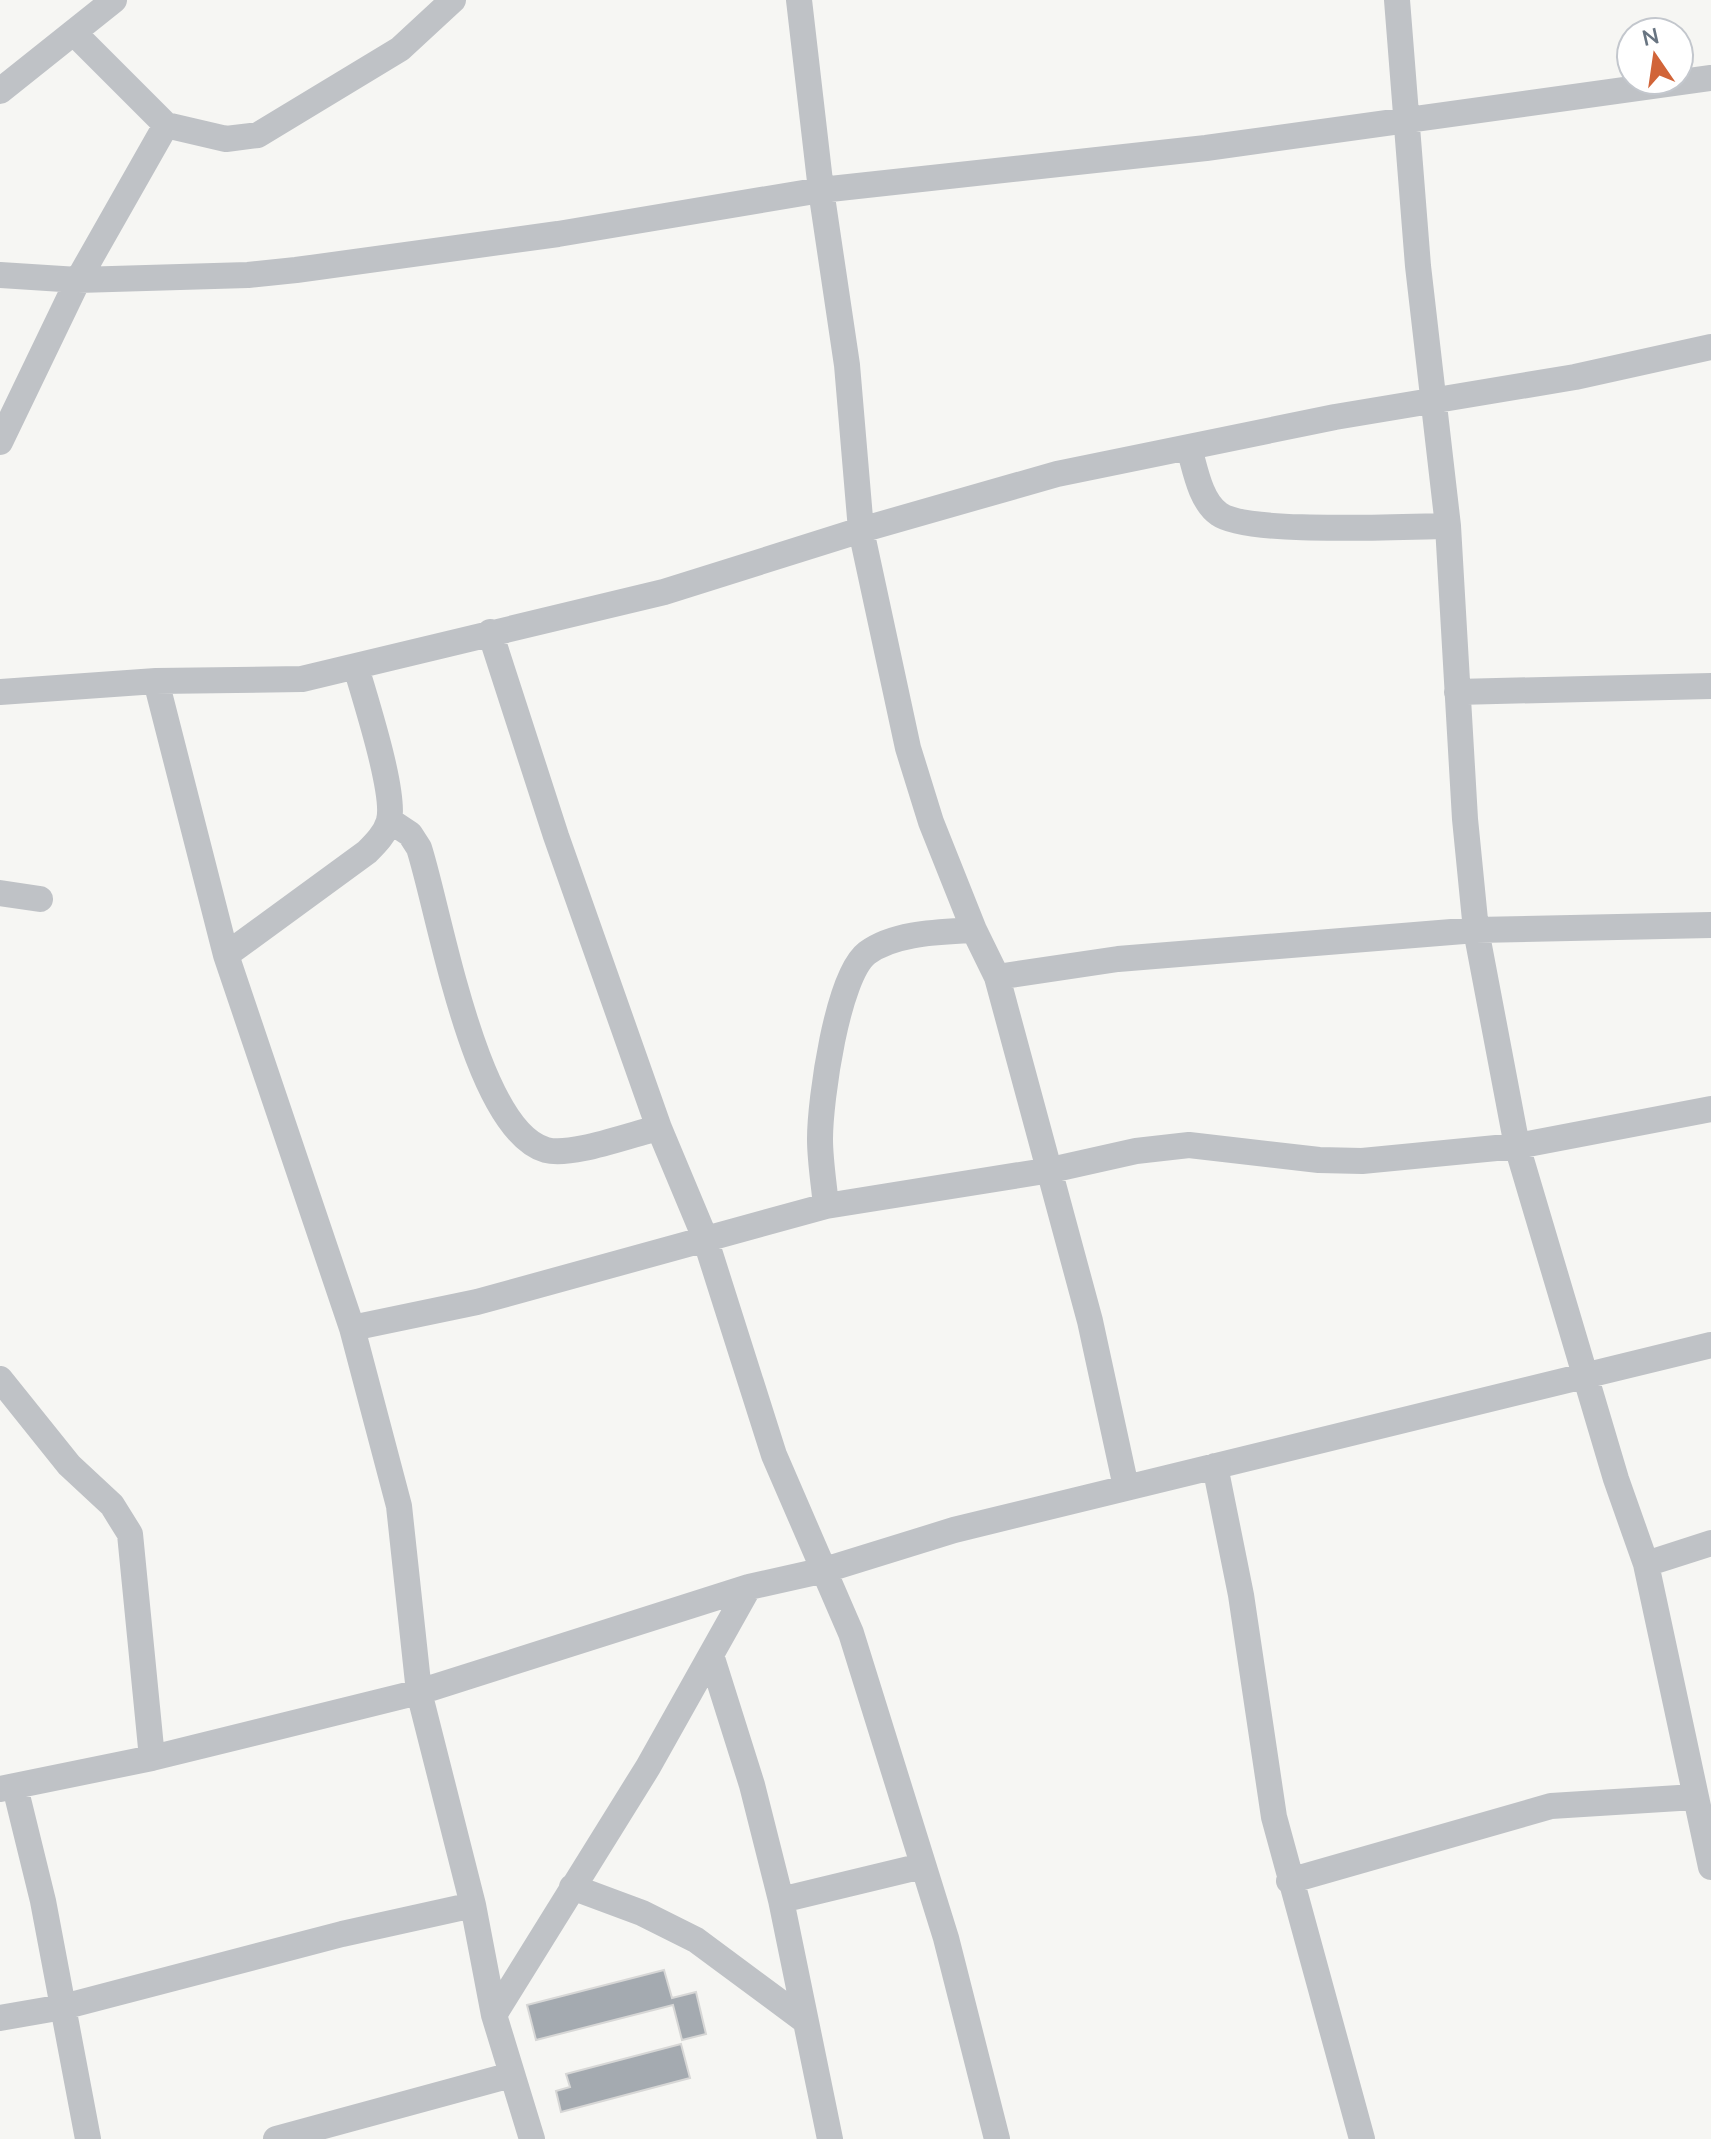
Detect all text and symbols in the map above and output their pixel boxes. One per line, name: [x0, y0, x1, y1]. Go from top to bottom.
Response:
north arrow: [1615, 16, 1695, 96]
text: N: [1639, 21, 1662, 54]

